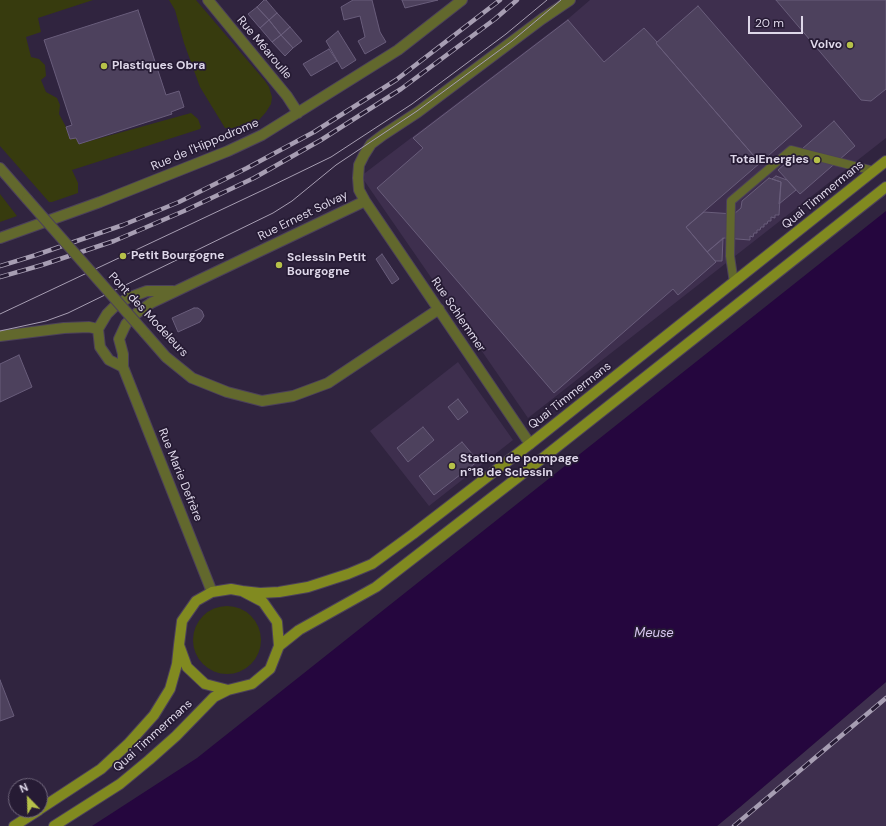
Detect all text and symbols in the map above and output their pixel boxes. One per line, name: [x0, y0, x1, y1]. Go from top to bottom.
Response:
scale bar: [750, 8, 805, 34]
street label: Rue Méaroulle: [233, 14, 295, 82]
text: 20 m: [755, 15, 784, 31]
place label: Volvo: [810, 38, 842, 52]
marker: Volvo: [845, 40, 855, 50]
place label: Plastiques Obra: [112, 59, 205, 73]
marker: Plastiques Obra: [99, 61, 109, 71]
street label: Rue de l'Hippodrome: [149, 116, 261, 174]
place label: TotalEnergies: [730, 153, 809, 167]
marker: TotalEnergies: [812, 155, 822, 165]
street label: Quai Timmermans: [779, 158, 867, 232]
street label: Rue Ernest Solvay: [256, 188, 350, 244]
place label: Petit Bourgogne: [131, 249, 224, 263]
marker: Petit Bourgogne: [118, 251, 128, 261]
place label: Sclessin Petit Bourgogne: [287, 251, 366, 279]
marker: Sclessin Petit Bourgogne: [274, 260, 284, 270]
street label: Pont des Modeleurs: [105, 270, 191, 360]
street label: Rue Schlemmer: [428, 275, 488, 355]
street label: Quai Timmermans: [526, 359, 614, 433]
street label: Rue Marie Defrère: [155, 426, 205, 524]
place label: Station de pompage n°18 de Sclessin: [460, 452, 579, 480]
marker: Station de pompage n°18 de Sclessin: [447, 461, 457, 471]
water label: Meuse: [634, 626, 674, 642]
street label: Quai Timmermans: [111, 697, 195, 775]
north arrow: [8, 778, 48, 818]
text: N: [17, 780, 30, 796]

